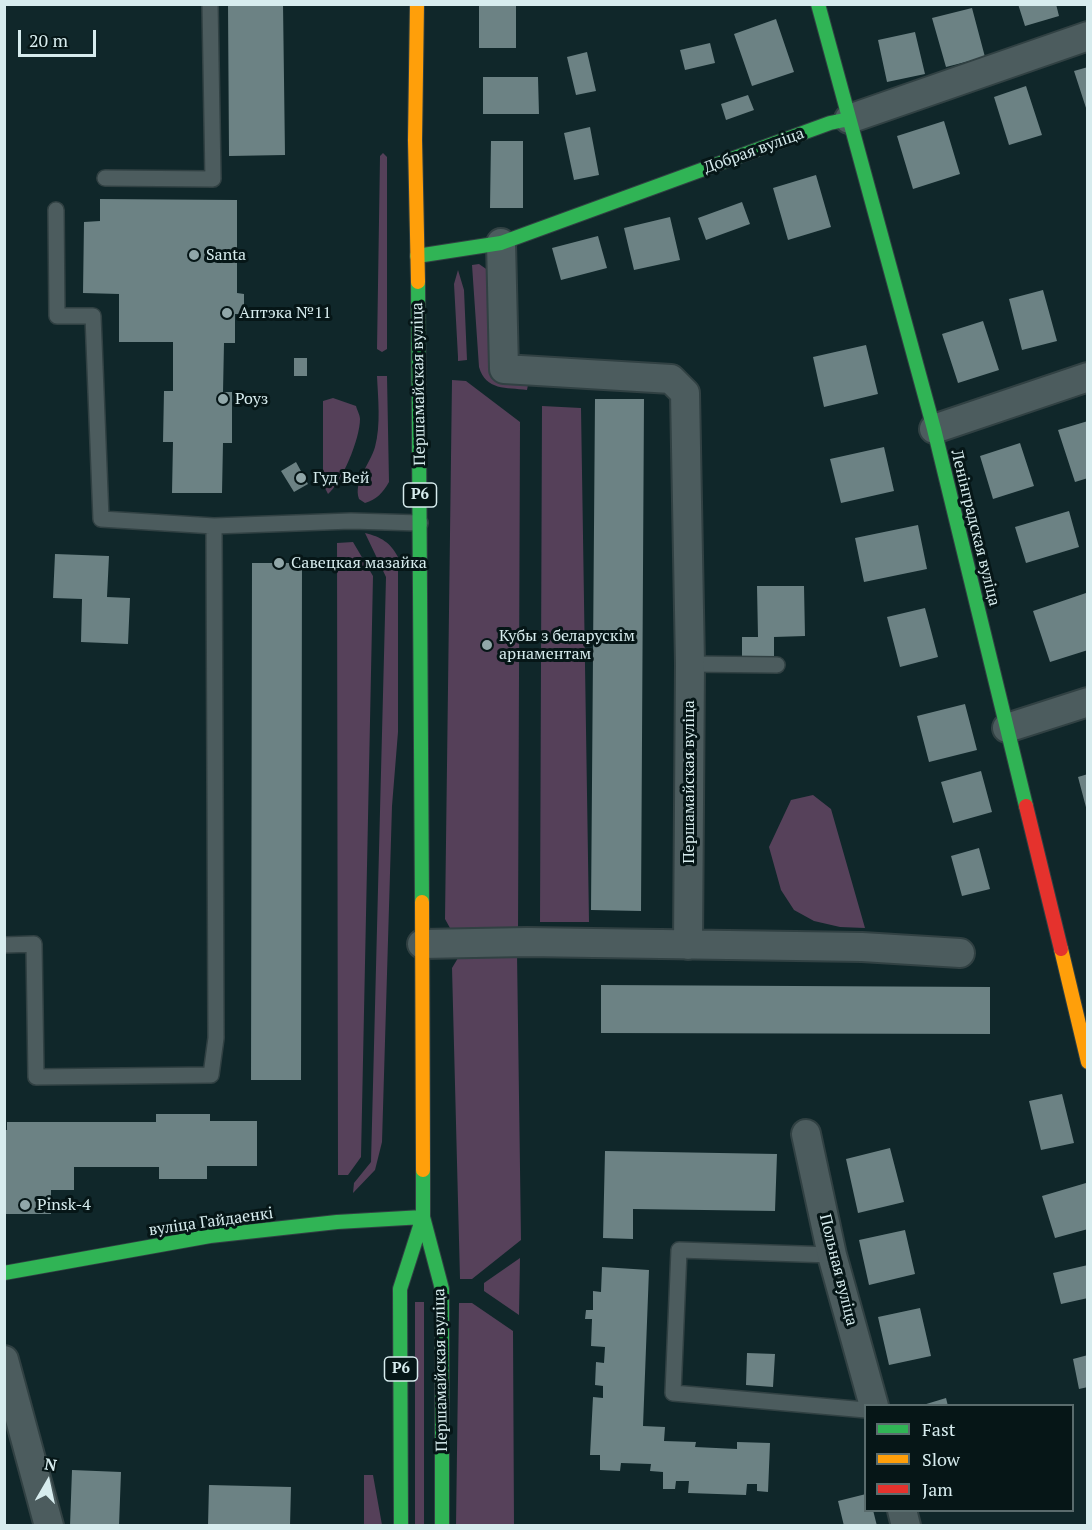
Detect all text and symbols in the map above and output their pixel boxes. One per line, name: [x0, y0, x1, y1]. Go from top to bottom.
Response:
scale bar: [21, 18, 99, 56]
text: 20 m: [29, 28, 68, 52]
street label: Добрая вуліца: [701, 124, 807, 178]
place label: Santa: [206, 245, 246, 265]
marker: Santa: [187, 248, 201, 262]
street label: Першамайская вуліца: [408, 302, 430, 466]
place label: Аптэка №11: [239, 303, 331, 323]
marker: Аптэка №11: [220, 306, 234, 320]
place label: Роуз: [235, 389, 268, 409]
marker: Роуз: [216, 392, 230, 406]
street label: Ленінградская вуліца: [946, 448, 1004, 608]
place label: Гуд Вей: [313, 468, 370, 488]
marker: Гуд Вей: [294, 471, 308, 485]
road number: Р6: [404, 483, 436, 507]
place label: Савецкая мазайка: [291, 553, 427, 573]
marker: Савецкая мазайка: [272, 556, 286, 570]
place label: Кубы з беларускім арнаментам: [499, 626, 635, 664]
marker: Кубы з беларускім арнаментам: [480, 638, 494, 652]
street label: Першамайская вуліца: [679, 700, 699, 864]
place label: Pinsk-4: [37, 1195, 91, 1215]
marker: Pinsk-4: [18, 1198, 32, 1212]
street label: вуліца Гайдаенкі: [147, 1204, 275, 1240]
street label: Польная вуліца: [815, 1212, 861, 1328]
street label: Першамайская вуліца: [430, 1288, 452, 1452]
road number: Р6: [384, 1357, 418, 1381]
legend: [864, 1404, 1074, 1512]
text: Fast: [922, 1417, 955, 1441]
text: Slow: [922, 1447, 960, 1471]
north arrow: [18, 1452, 78, 1512]
text: N: [43, 1452, 59, 1476]
text: Jam: [922, 1477, 953, 1501]

